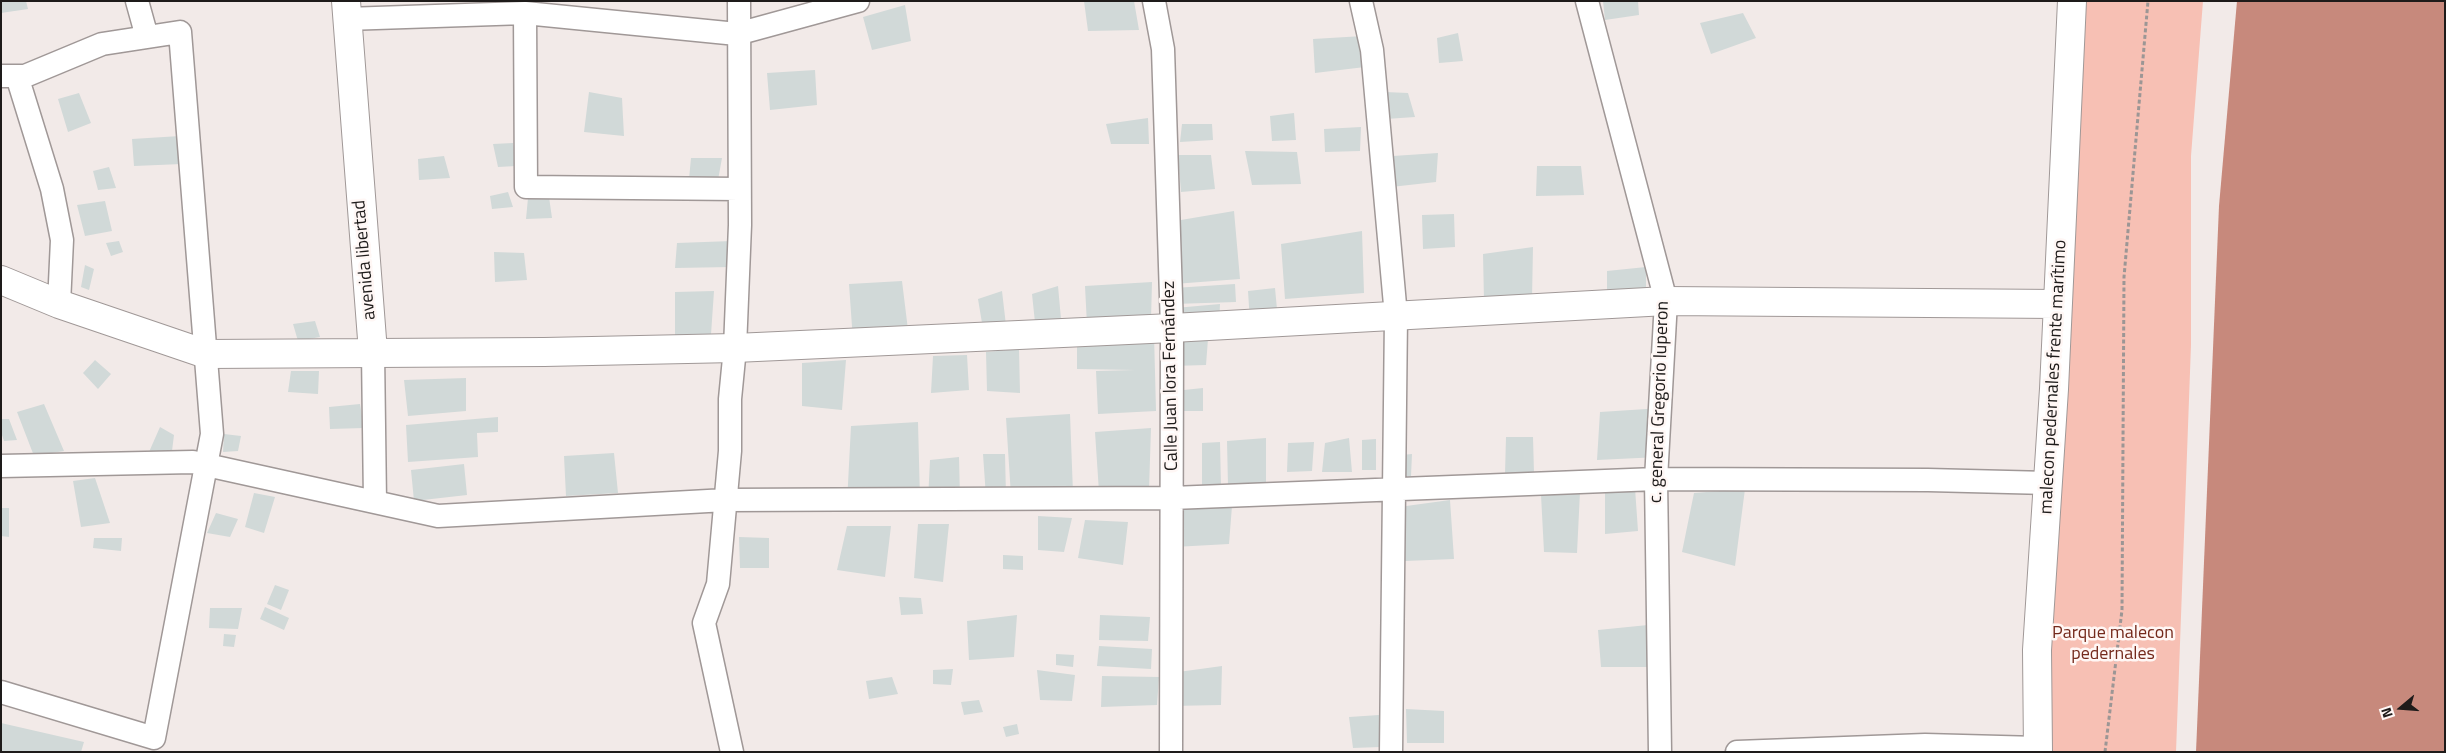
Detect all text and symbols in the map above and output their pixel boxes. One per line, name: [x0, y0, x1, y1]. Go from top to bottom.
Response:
street label: avenida libertad: [349, 199, 381, 321]
street label: malecon pedernales frente marítimo: [2036, 239, 2072, 515]
street label: Calle Juan lora Fernández: [1159, 281, 1183, 471]
street label: c. general Gregorio luperon: [1646, 301, 1674, 503]
park label: Parque malecon pedernales: [2052, 623, 2174, 666]
north arrow: [2376, 683, 2426, 733]
text: N: [2375, 705, 2398, 721]

